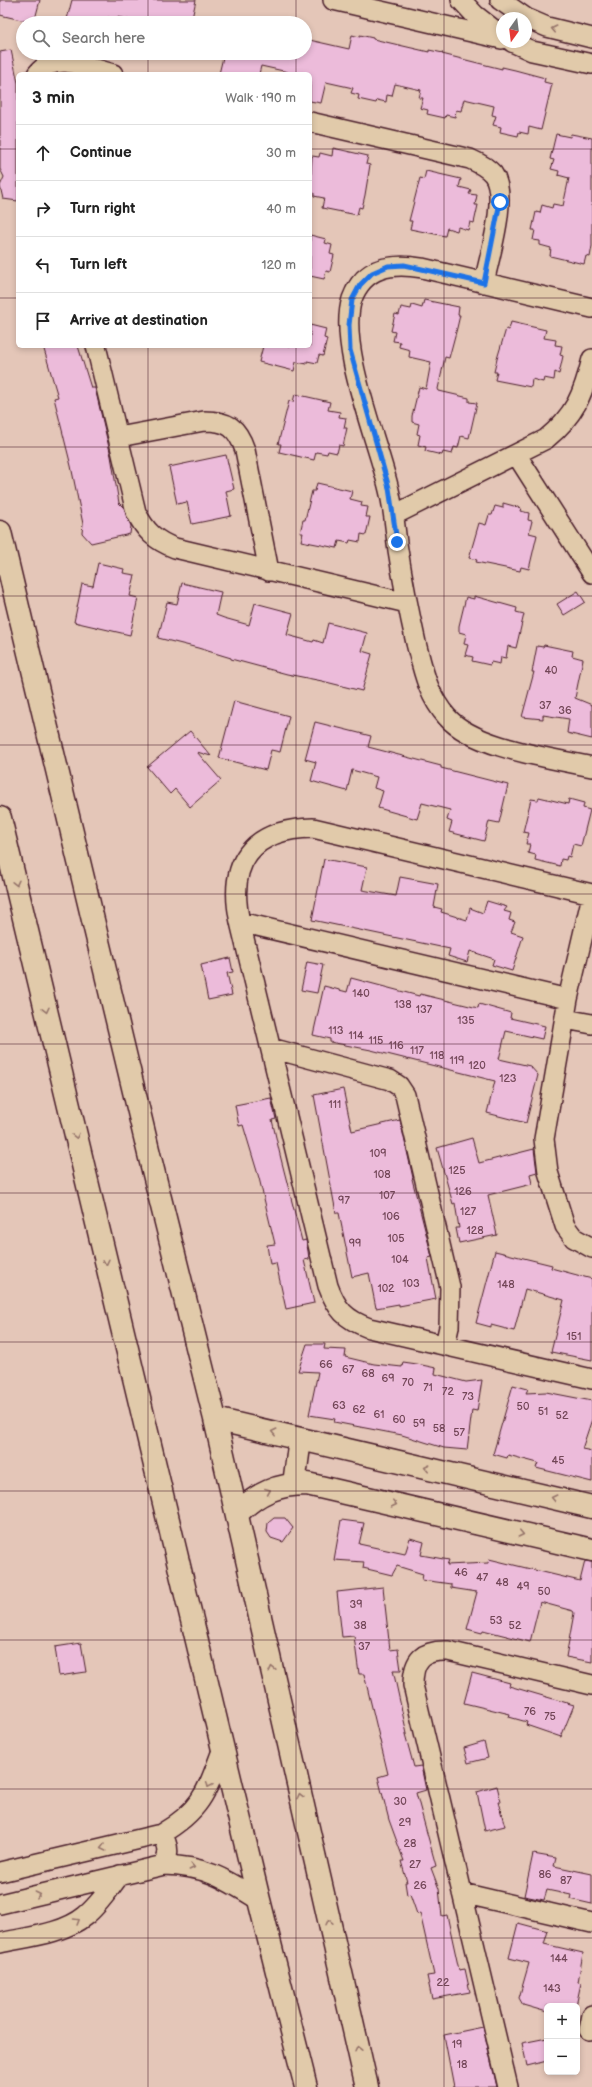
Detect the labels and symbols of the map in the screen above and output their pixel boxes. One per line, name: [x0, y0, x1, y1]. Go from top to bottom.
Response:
north arrow: [496, 12, 532, 48]
one-way arrow: [551, 25, 557, 33]
route start: [491, 193, 509, 211]
route end: [388, 533, 406, 551]
house number: 40: [544, 664, 558, 677]
house number: 37: [539, 699, 552, 712]
house number: 36: [558, 704, 572, 717]
one-way arrow: [11, 880, 19, 886]
house number: 140: [352, 987, 370, 1000]
house number: 138: [394, 998, 412, 1011]
house number: 137: [416, 1003, 433, 1016]
one-way arrow: [41, 1006, 49, 1013]
house number: 135: [457, 1014, 475, 1027]
house number: 113: [328, 1024, 344, 1037]
house number: 114: [348, 1029, 364, 1042]
house number: 115: [369, 1034, 383, 1047]
house number: 116: [388, 1039, 404, 1052]
house number: 117: [410, 1044, 425, 1057]
house number: 118: [430, 1049, 444, 1062]
house number: 119: [450, 1054, 464, 1067]
house number: 120: [468, 1059, 486, 1072]
house number: 123: [499, 1072, 517, 1085]
house number: 111: [329, 1098, 341, 1111]
one-way arrow: [71, 1133, 79, 1139]
house number: 109: [369, 1147, 387, 1160]
house number: 125: [448, 1164, 466, 1177]
house number: 108: [373, 1168, 391, 1181]
house number: 126: [454, 1185, 472, 1198]
house number: 107: [379, 1189, 396, 1202]
house number: 97: [338, 1194, 350, 1207]
house number: 127: [460, 1205, 477, 1218]
house number: 106: [382, 1210, 400, 1223]
house number: 128: [466, 1224, 484, 1237]
house number: 105: [387, 1232, 405, 1245]
house number: 99: [349, 1237, 361, 1250]
house number: 104: [391, 1253, 409, 1266]
one-way arrow: [101, 1259, 110, 1266]
house number: 103: [402, 1277, 420, 1290]
house number: 148: [497, 1278, 515, 1291]
house number: 102: [377, 1282, 395, 1295]
house number: 151: [567, 1330, 581, 1343]
house number: 66: [319, 1358, 333, 1371]
house number: 67: [342, 1363, 355, 1376]
house number: 68: [361, 1367, 375, 1380]
house number: 69: [381, 1372, 395, 1385]
house number: 70: [402, 1376, 414, 1389]
house number: 71: [423, 1381, 433, 1394]
house number: 72: [442, 1385, 454, 1398]
house number: 73: [462, 1390, 474, 1403]
house number: 63: [332, 1399, 346, 1412]
house number: 50: [517, 1400, 530, 1413]
house number: 62: [352, 1403, 366, 1416]
house number: 51: [538, 1405, 548, 1418]
house number: 61: [374, 1408, 384, 1421]
house number: 52: [556, 1409, 569, 1422]
house number: 60: [392, 1413, 406, 1426]
house number: 59: [413, 1417, 425, 1430]
house number: 58: [433, 1422, 445, 1435]
house number: 57: [453, 1426, 465, 1439]
one-way arrow: [270, 1429, 277, 1437]
house number: 45: [551, 1454, 565, 1467]
one-way arrow: [424, 1465, 431, 1473]
one-way arrow: [264, 1488, 271, 1496]
one-way arrow: [551, 1494, 557, 1502]
one-way arrow: [391, 1499, 397, 1507]
one-way arrow: [518, 1529, 524, 1537]
house number: 46: [454, 1566, 468, 1579]
house number: 47: [476, 1571, 489, 1584]
house number: 48: [495, 1576, 509, 1589]
house number: 49: [516, 1580, 530, 1593]
house number: 50: [538, 1585, 551, 1598]
house number: 39: [349, 1598, 363, 1611]
house number: 53: [489, 1614, 503, 1627]
house number: 38: [353, 1619, 367, 1632]
house number: 52: [509, 1619, 522, 1632]
house number: 37: [358, 1640, 371, 1653]
one-way arrow: [268, 1666, 276, 1672]
house number: 76: [524, 1705, 536, 1718]
house number: 75: [544, 1710, 556, 1723]
one-way arrow: [206, 1780, 214, 1788]
one-way arrow: [297, 1792, 305, 1799]
house number: 30: [393, 1795, 407, 1808]
house number: 29: [399, 1816, 411, 1829]
house number: 28: [404, 1837, 416, 1850]
one-way arrow: [100, 1843, 106, 1851]
house number: 27: [409, 1858, 422, 1871]
one-way arrow: [188, 1862, 195, 1871]
house number: 86: [538, 1868, 552, 1881]
house number: 87: [560, 1874, 572, 1887]
house number: 26: [413, 1879, 427, 1892]
one-way arrow: [35, 1892, 41, 1900]
one-way arrow: [73, 1918, 80, 1925]
one-way arrow: [326, 1919, 334, 1925]
house number: 144: [550, 1952, 568, 1965]
house number: 22: [437, 1976, 450, 1989]
house number: 143: [543, 1982, 561, 1995]
house number: 19: [452, 2038, 462, 2051]
one-way arrow: [355, 2046, 363, 2052]
house number: 18: [457, 2058, 467, 2071]

